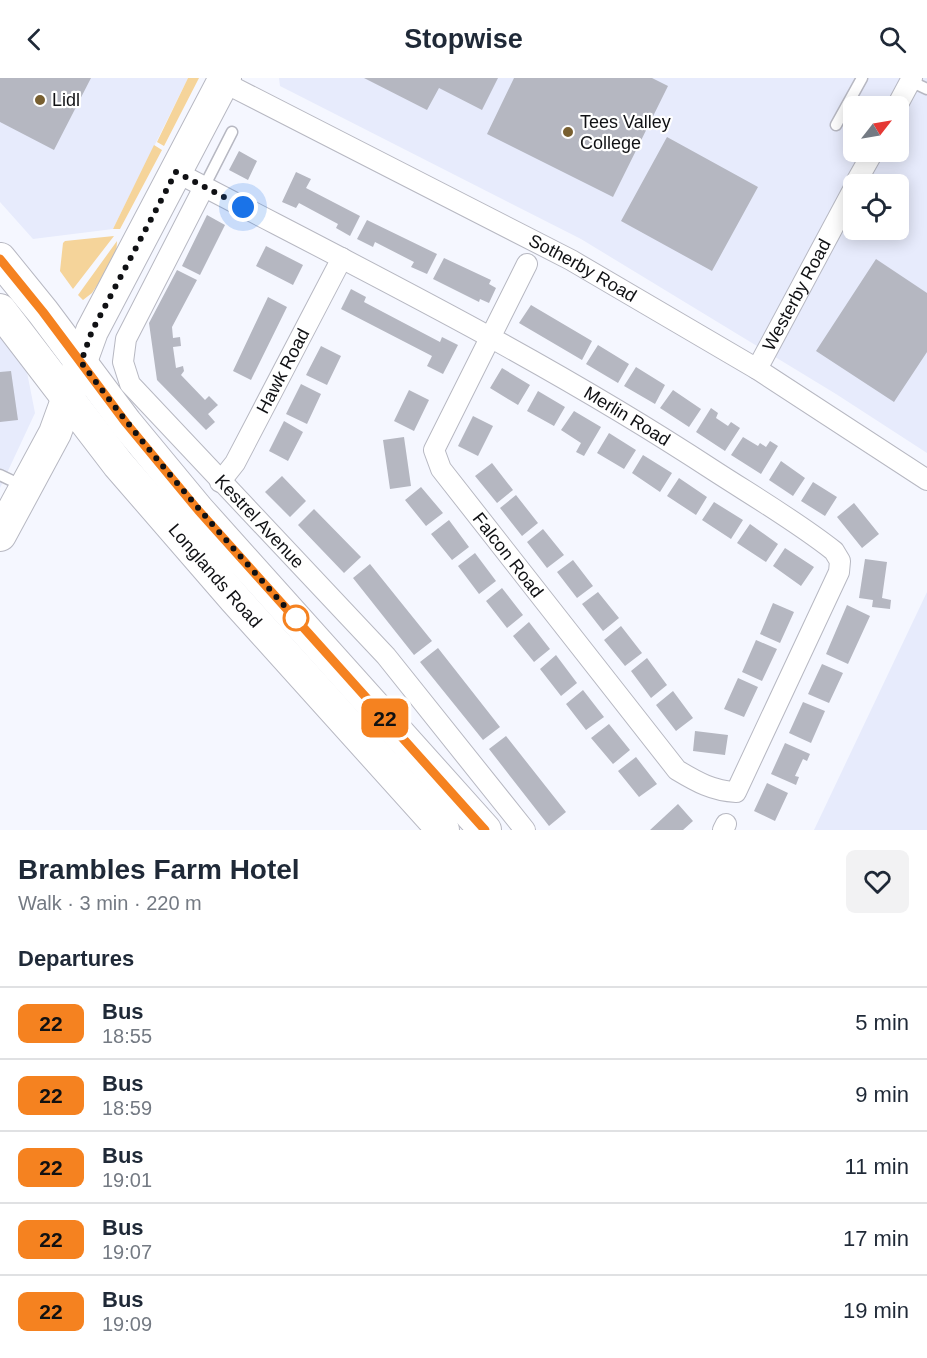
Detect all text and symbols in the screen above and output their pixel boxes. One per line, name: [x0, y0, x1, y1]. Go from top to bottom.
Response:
icon: back: [18, 23, 51, 56]
icon: search: [876, 23, 909, 56]
text: Stopwise: [404, 24, 523, 54]
place label: Lidl: [52, 90, 80, 110]
marker: Lidl: [33, 93, 47, 107]
north arrow: [843, 96, 909, 162]
map controls: [843, 96, 909, 240]
place label: Tees Valley College: [580, 112, 671, 153]
marker: Tees Valley College: [561, 125, 575, 139]
button: locate: [843, 174, 909, 240]
your location: [228, 192, 258, 222]
street label: Sotherby Road: [526, 230, 640, 306]
street label: Westerby Road: [759, 236, 835, 354]
street label: Hawk Road: [253, 325, 313, 417]
street label: Merlin Road: [580, 383, 674, 450]
street label: Kestrel Avenue: [211, 471, 308, 572]
street label: Falcon Road: [469, 509, 547, 601]
street label: Longlands Road: [164, 520, 266, 632]
unlabelled marker: [283, 605, 309, 631]
line badge: 22: [358, 698, 412, 738]
text: 22: [373, 707, 397, 730]
button: heart: [846, 850, 909, 913]
text: Brambles Farm Hotel: [18, 854, 300, 885]
text: Walk · 3 min · 220 m: [18, 892, 202, 914]
text: Departures: [18, 946, 134, 971]
text: Bus: [102, 999, 144, 1024]
text: 5 min: [855, 1010, 909, 1035]
text: 22: [39, 1012, 63, 1035]
text: 18:55: [102, 1025, 152, 1047]
text: Bus: [102, 1071, 144, 1096]
text: 9 min: [855, 1082, 909, 1107]
text: 22: [39, 1084, 63, 1107]
text: 18:59: [102, 1097, 152, 1119]
text: Bus: [102, 1143, 144, 1168]
text: 11 min: [845, 1154, 909, 1179]
text: 22: [39, 1156, 63, 1179]
text: 19:01: [102, 1169, 152, 1191]
text: Bus: [102, 1215, 144, 1240]
text: 17 min: [843, 1226, 909, 1251]
text: 22: [39, 1228, 63, 1251]
text: 19:07: [102, 1241, 152, 1263]
text: Bus: [102, 1287, 144, 1312]
text: 19 min: [843, 1298, 909, 1323]
text: 22: [39, 1300, 63, 1323]
text: 19:09: [102, 1313, 152, 1335]

